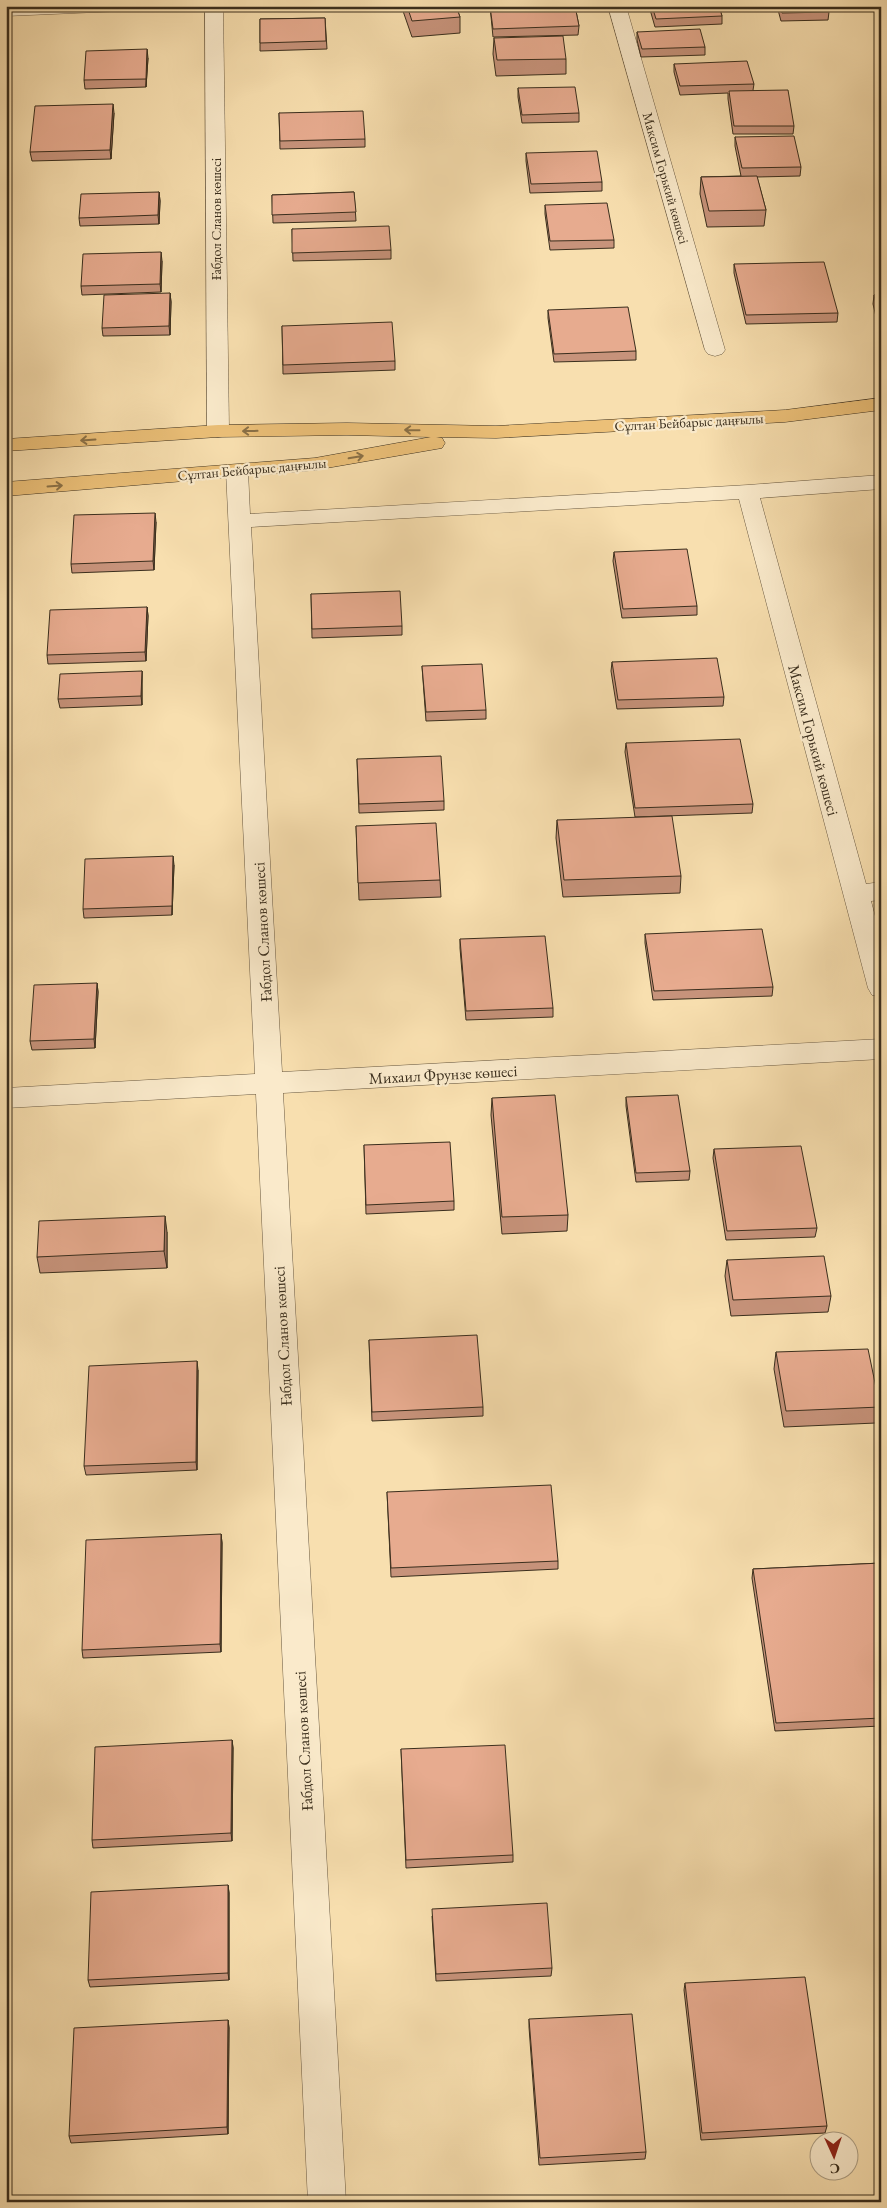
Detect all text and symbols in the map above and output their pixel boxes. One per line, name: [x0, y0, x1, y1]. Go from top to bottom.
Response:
street label: Максим Горький көшесі: [639, 110, 694, 246]
street label: Ғабдол Сланов көшесі: [207, 157, 225, 280]
street label: Сұлтан Бейбарыс даңғылы: [614, 409, 764, 435]
one-way arrow: [242, 426, 258, 436]
one-way arrow: [405, 426, 421, 435]
one-way arrow: [80, 435, 96, 444]
one-way arrow: [347, 451, 363, 461]
street label: Сұлтан Бейбарыс даңғылы: [177, 453, 328, 484]
one-way arrow: [47, 481, 63, 490]
street label: Максим Горький көшесі: [783, 662, 844, 818]
street label: Ғабдол Сланов көшесі: [248, 861, 277, 1002]
street label: Михаил Фрунзе көшесі: [368, 1060, 518, 1089]
street label: Ғабдол Сланов көшесі: [268, 1265, 297, 1406]
street label: Ғабдол Сланов көшесі: [289, 1670, 318, 1811]
north arrow: [810, 2130, 860, 2180]
text: С: [829, 2160, 840, 2178]

